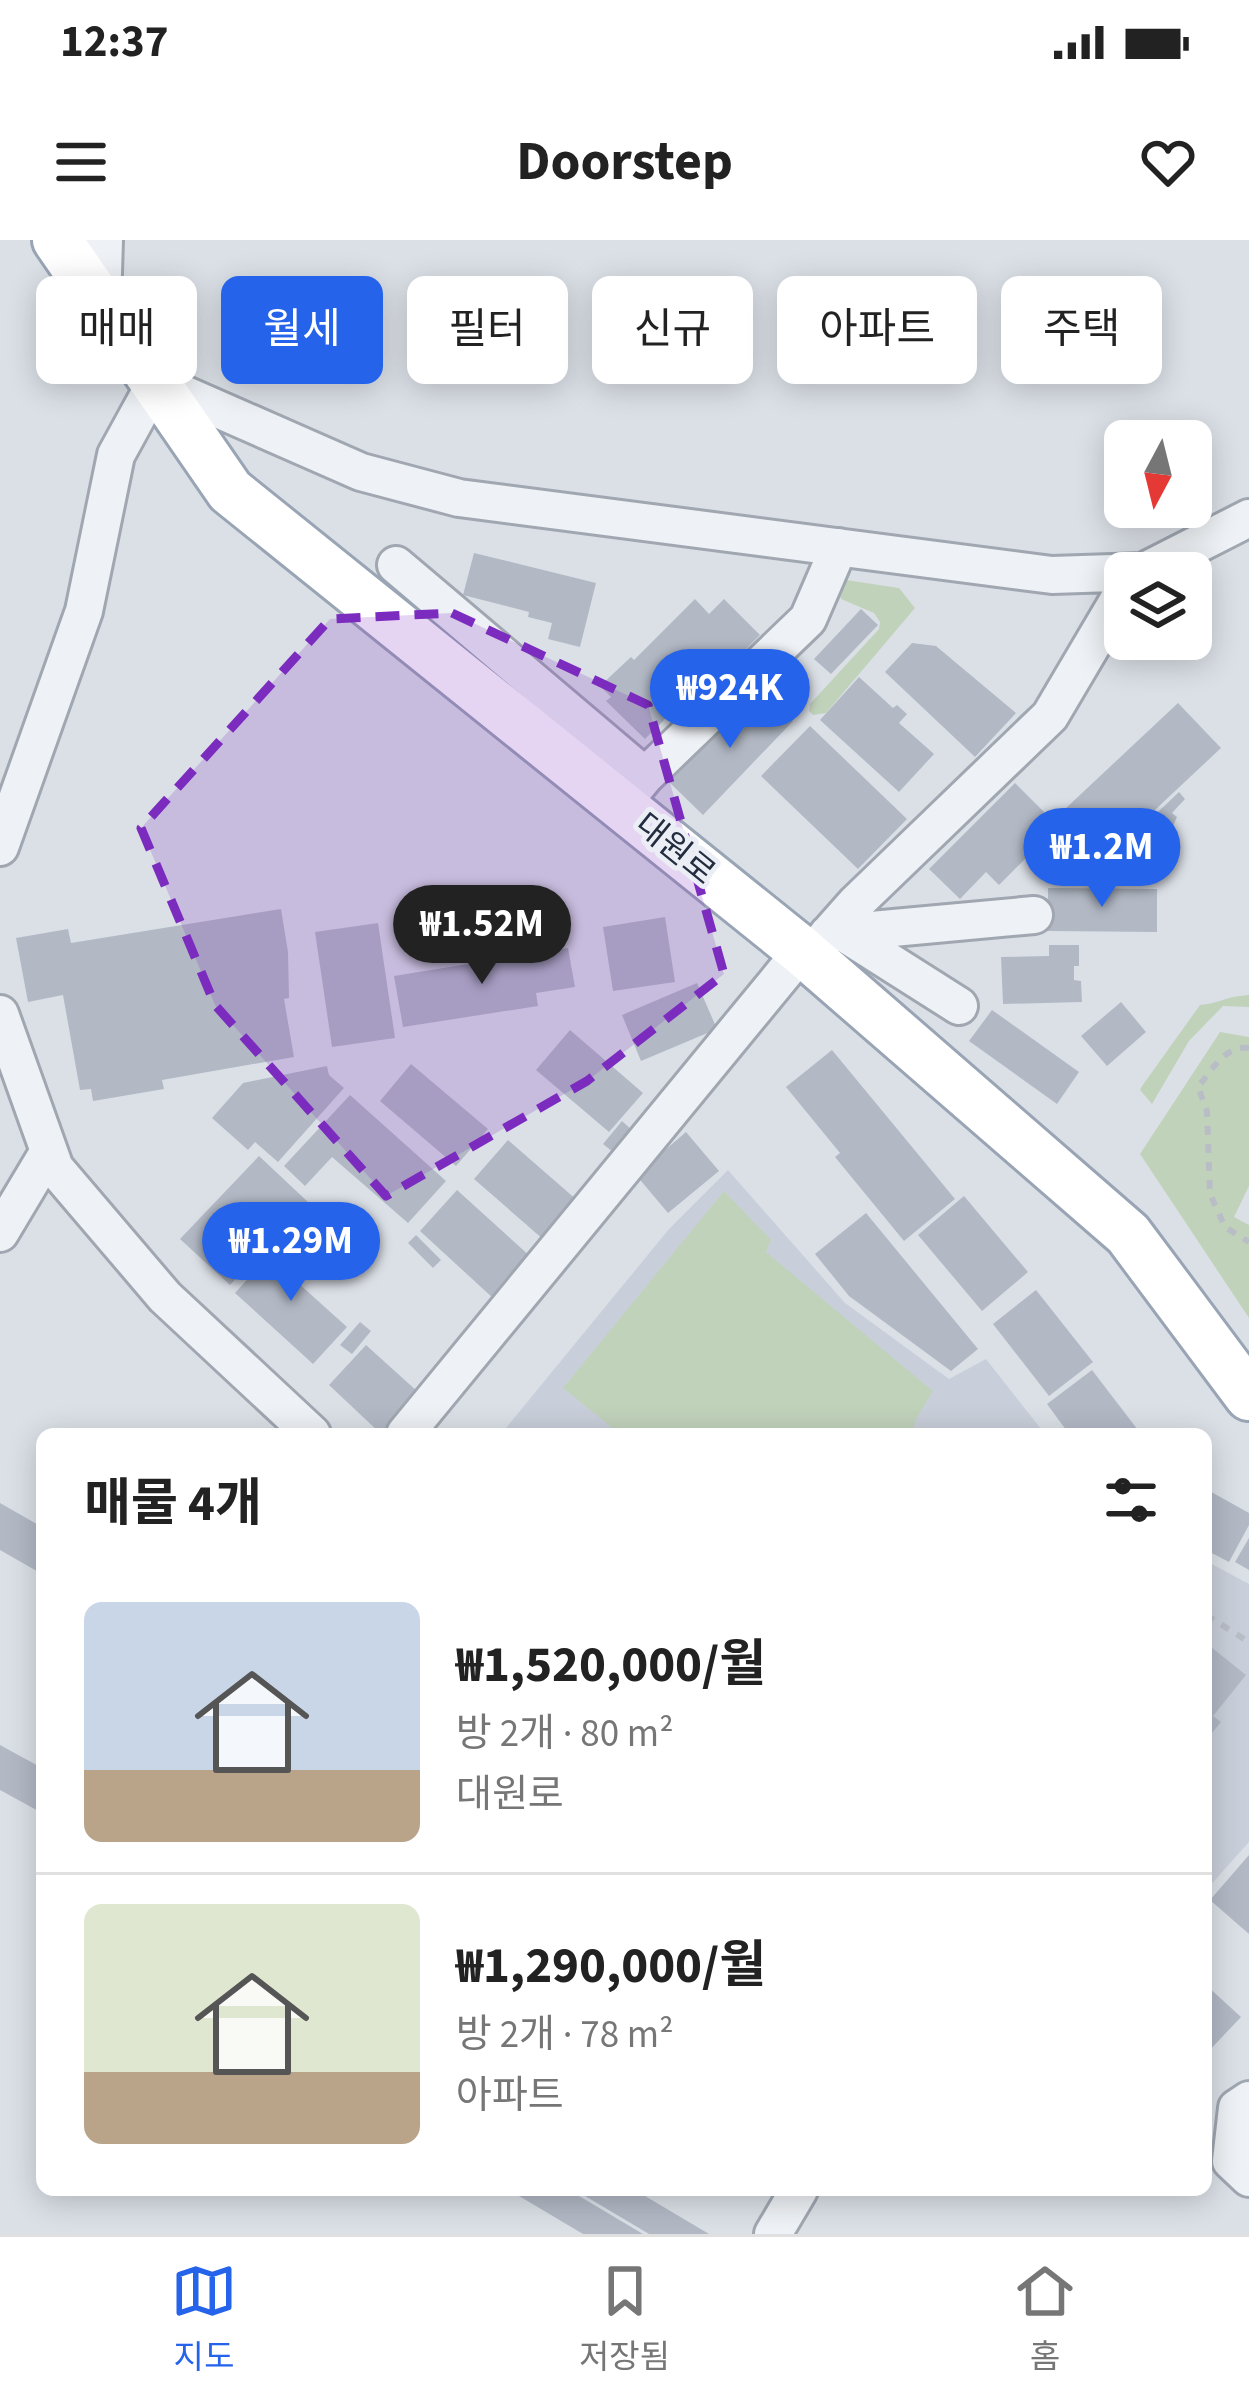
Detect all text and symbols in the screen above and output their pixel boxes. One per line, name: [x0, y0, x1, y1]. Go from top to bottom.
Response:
text: 12:37: [60, 10, 169, 74]
text: Doorstep: [516, 124, 733, 201]
icon: menu: [48, 129, 114, 195]
icon: heart: [1135, 129, 1201, 195]
chip: 매매: [36, 276, 197, 384]
chip: 월세: [221, 276, 383, 384]
chip: 필터: [407, 276, 568, 384]
chip: 신규: [592, 276, 753, 384]
chip: 아파트: [777, 276, 977, 384]
chip: 주택: [1001, 276, 1162, 384]
north arrow: [1104, 420, 1212, 528]
map controls: [1104, 420, 1212, 660]
button: layers: [1104, 552, 1212, 660]
pin: ₩924K: [646, 649, 814, 751]
text: ₩924K: [677, 660, 783, 716]
street label: 대원로: [625, 802, 725, 896]
pin: ₩1.2M: [1018, 808, 1186, 910]
text: ₩1.2M: [1050, 819, 1154, 875]
pin: ₩1.52M: [384, 885, 580, 987]
text: ₩1.52M: [420, 896, 544, 952]
pin: ₩1.29M: [193, 1202, 389, 1304]
text: ₩1.29M: [229, 1213, 353, 1269]
icon: filters: [1098, 1467, 1164, 1533]
text: 매물 4개: [84, 1468, 262, 1540]
text: ₩1,520,000/월: [456, 1629, 766, 1701]
icon: home: [180, 1650, 324, 1794]
text: 방 2개 · 80 m²: [456, 1706, 673, 1762]
text: 대원로: [456, 1767, 564, 1823]
text: ₩1,290,000/월: [456, 1930, 766, 2002]
icon: home: [180, 1952, 324, 2096]
text: 방 2개 · 78 m²: [456, 2007, 673, 2063]
text: 아파트: [456, 2068, 564, 2124]
tab: 지도: [171, 2258, 237, 2381]
tab: 저장됨: [579, 2258, 670, 2381]
tab: 홈: [1012, 2258, 1078, 2381]

